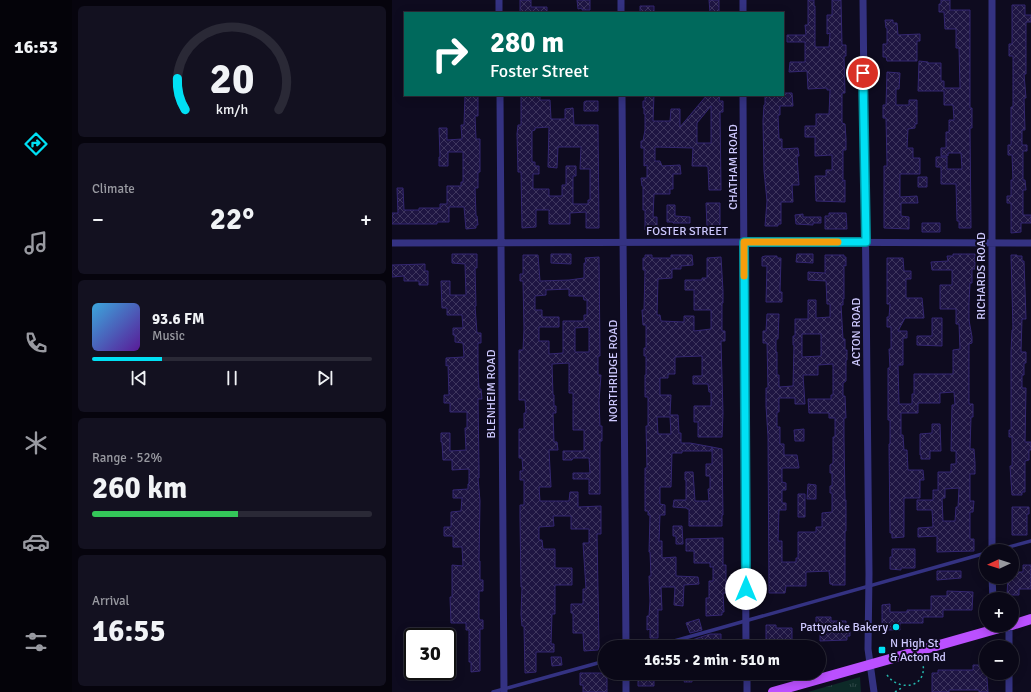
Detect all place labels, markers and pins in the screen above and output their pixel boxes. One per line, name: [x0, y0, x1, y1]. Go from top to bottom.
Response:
pin: [846, 56, 880, 90]
place label: Pattycake Bakery: [800, 620, 888, 635]
marker: Pattycake Bakery: [891, 622, 901, 632]
place label: N High St & Acton Rd: [890, 636, 946, 665]
marker: N High St & Acton Rd: [877, 645, 887, 655]

